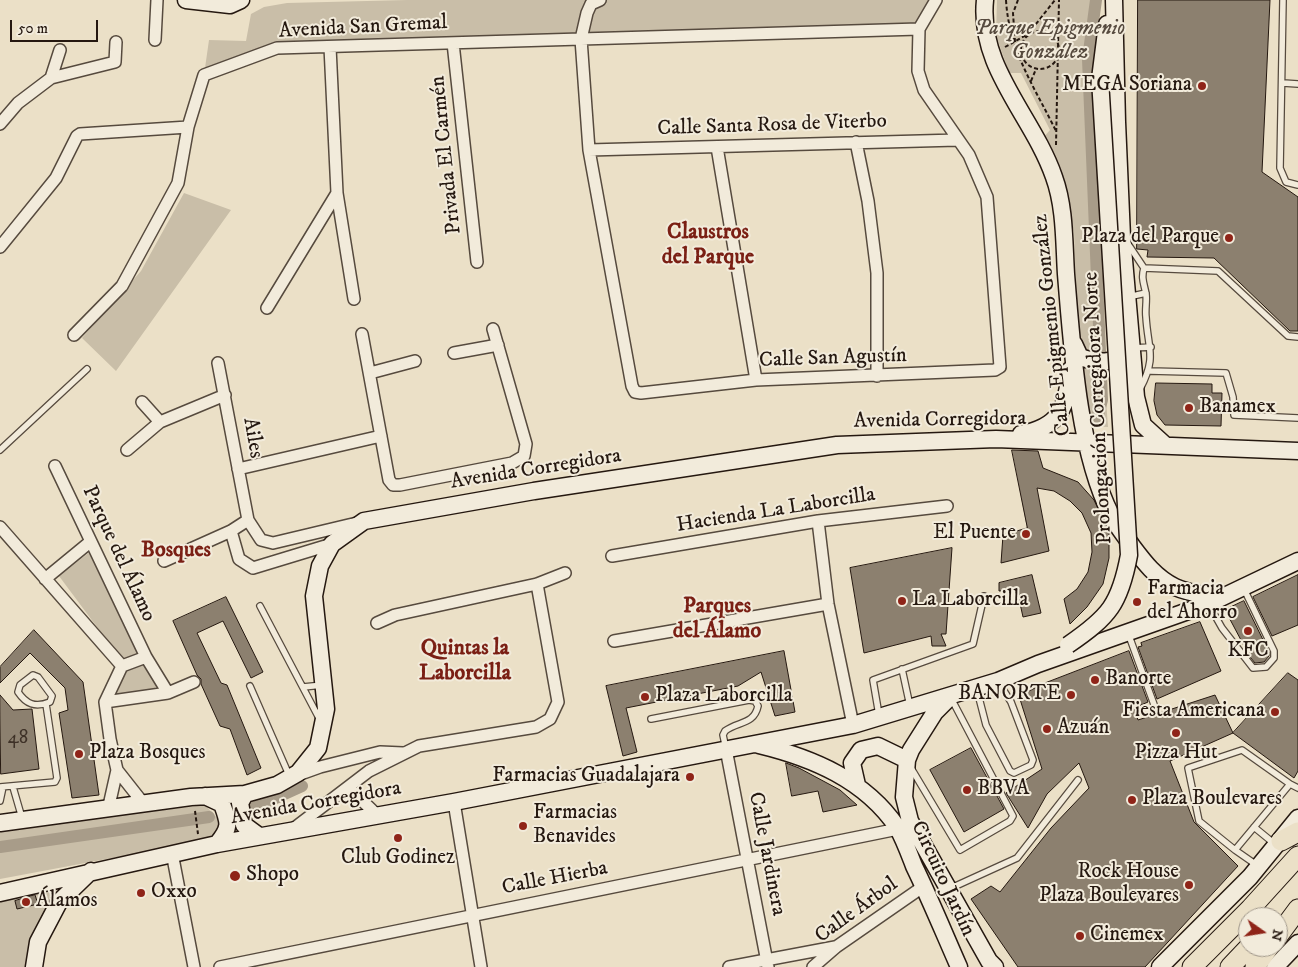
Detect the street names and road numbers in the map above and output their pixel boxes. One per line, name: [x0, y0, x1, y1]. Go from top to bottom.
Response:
street label: Avenida San Gremal: [278, 11, 448, 45]
street label: Privada El Carmén: [426, 74, 468, 236]
street label: Calle Santa Rosa de Viterbo: [657, 109, 887, 143]
street label: Calle Epigmenio González: [1029, 213, 1077, 437]
street label: Prolongación Corregidora Norte: [1079, 271, 1119, 545]
street label: Calle San Agustín: [759, 344, 907, 374]
street label: Avenida Corregidora: [854, 407, 1026, 435]
street label: Ailes: [236, 416, 268, 460]
street label: Avenida Corregidora: [449, 444, 623, 496]
street label: Parque del Álamo: [76, 482, 160, 626]
street label: Hacienda La Laborcilla: [675, 483, 877, 539]
street label: Avenida Corregidora: [229, 777, 403, 831]
street label: Calle Jardinera: [742, 790, 790, 918]
street label: Circuito Jardín: [904, 817, 980, 941]
street label: Calle Hierba: [500, 856, 610, 902]
street label: Calle Árbol: [811, 873, 903, 949]

